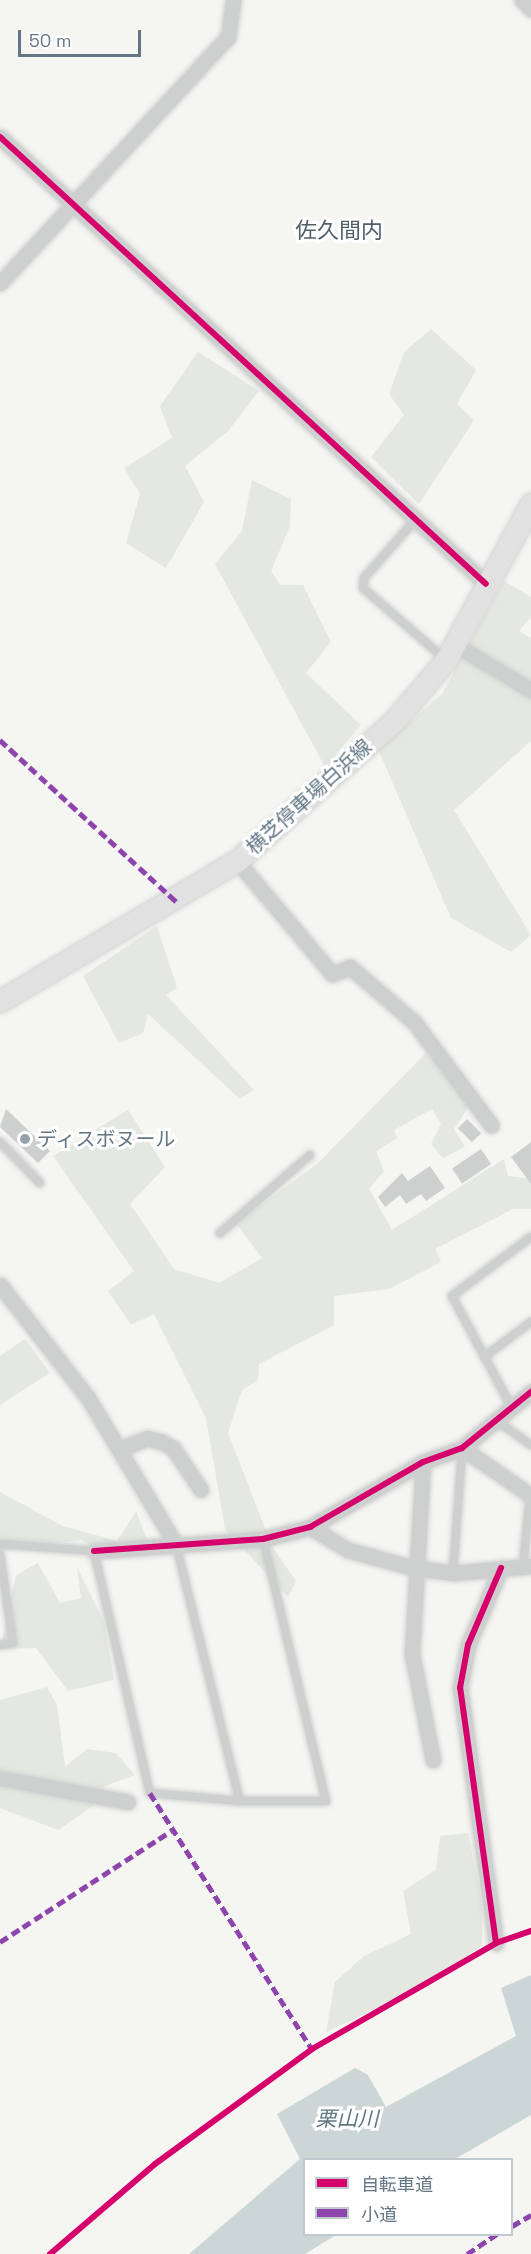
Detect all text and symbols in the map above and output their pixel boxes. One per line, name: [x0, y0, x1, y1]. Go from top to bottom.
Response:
scale bar: [21, 18, 144, 56]
text: 50 m: [29, 29, 71, 52]
district label: 佐久間内: [295, 218, 383, 244]
street label: 横芝停車場白浜線: [242, 735, 376, 859]
place label: ディスボヌール: [37, 1127, 177, 1151]
marker: ディスボヌール: [18, 1132, 32, 1146]
water label: 栗山川: [316, 2106, 378, 2132]
legend: [303, 2158, 513, 2236]
text: 自転車道: [361, 2173, 433, 2196]
text: 小道: [361, 2203, 397, 2226]

